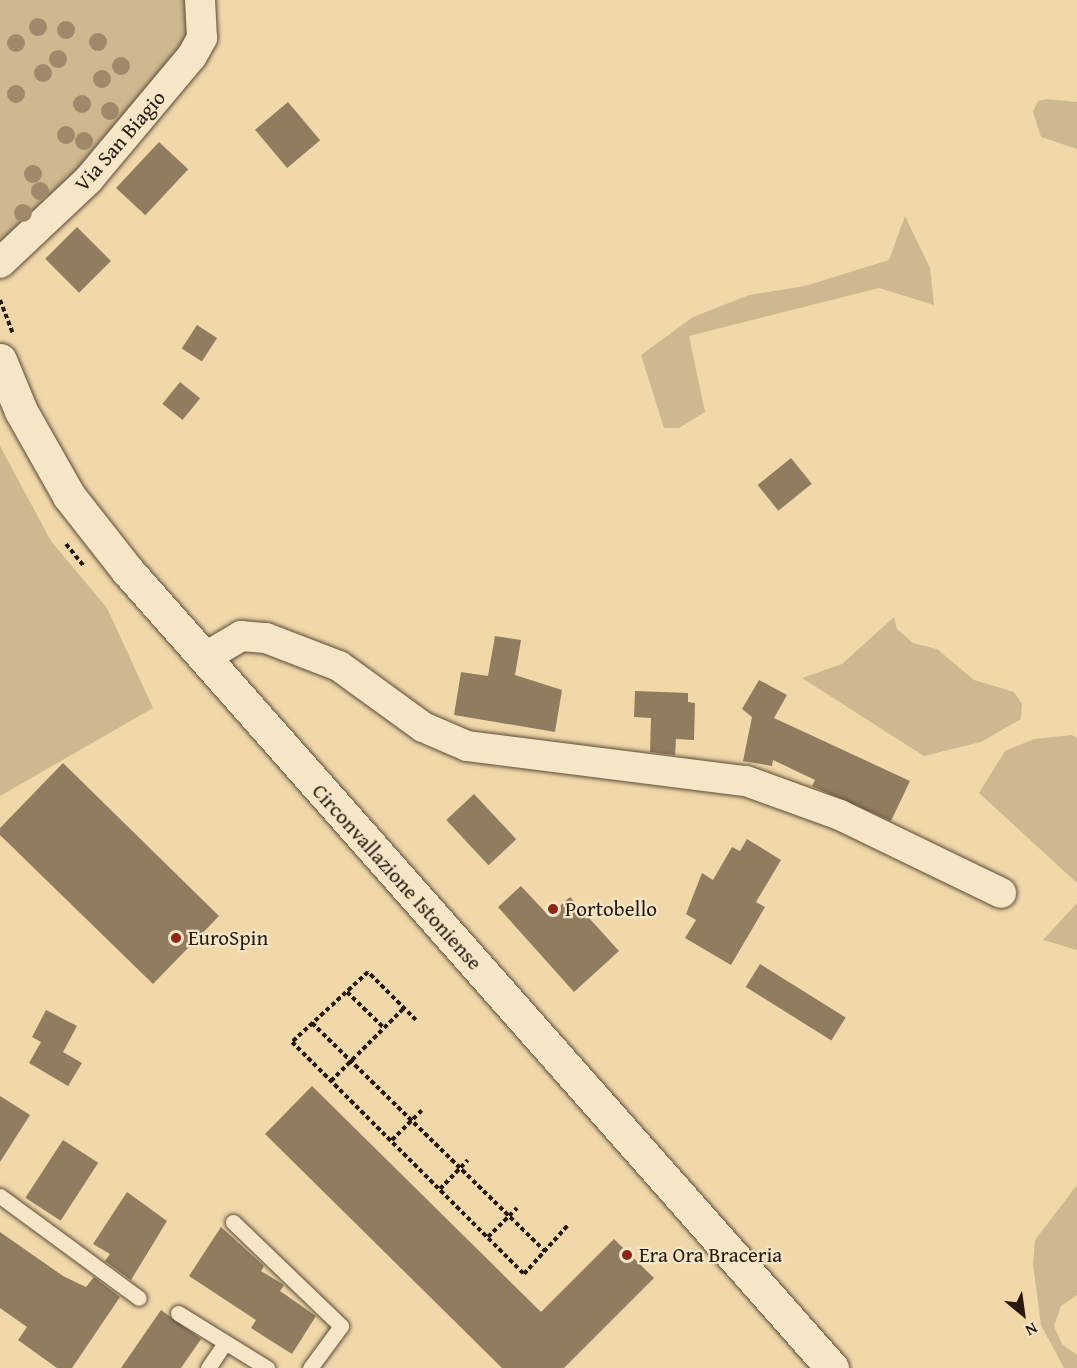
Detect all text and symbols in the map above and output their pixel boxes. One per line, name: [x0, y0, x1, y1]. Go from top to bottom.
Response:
street label: Via San Biagio: [69, 85, 171, 197]
street label: Circonvallazione Istoniense: [307, 779, 487, 975]
place label: Portobello: [565, 896, 657, 922]
marker: Portobello: [546, 902, 560, 916]
place label: EuroSpin: [188, 925, 268, 951]
marker: EuroSpin: [169, 931, 183, 945]
place label: Era Ora Braceria: [639, 1242, 782, 1268]
marker: Era Ora Braceria: [620, 1248, 634, 1262]
north arrow: [993, 1284, 1053, 1344]
text: N: [1021, 1317, 1042, 1343]

